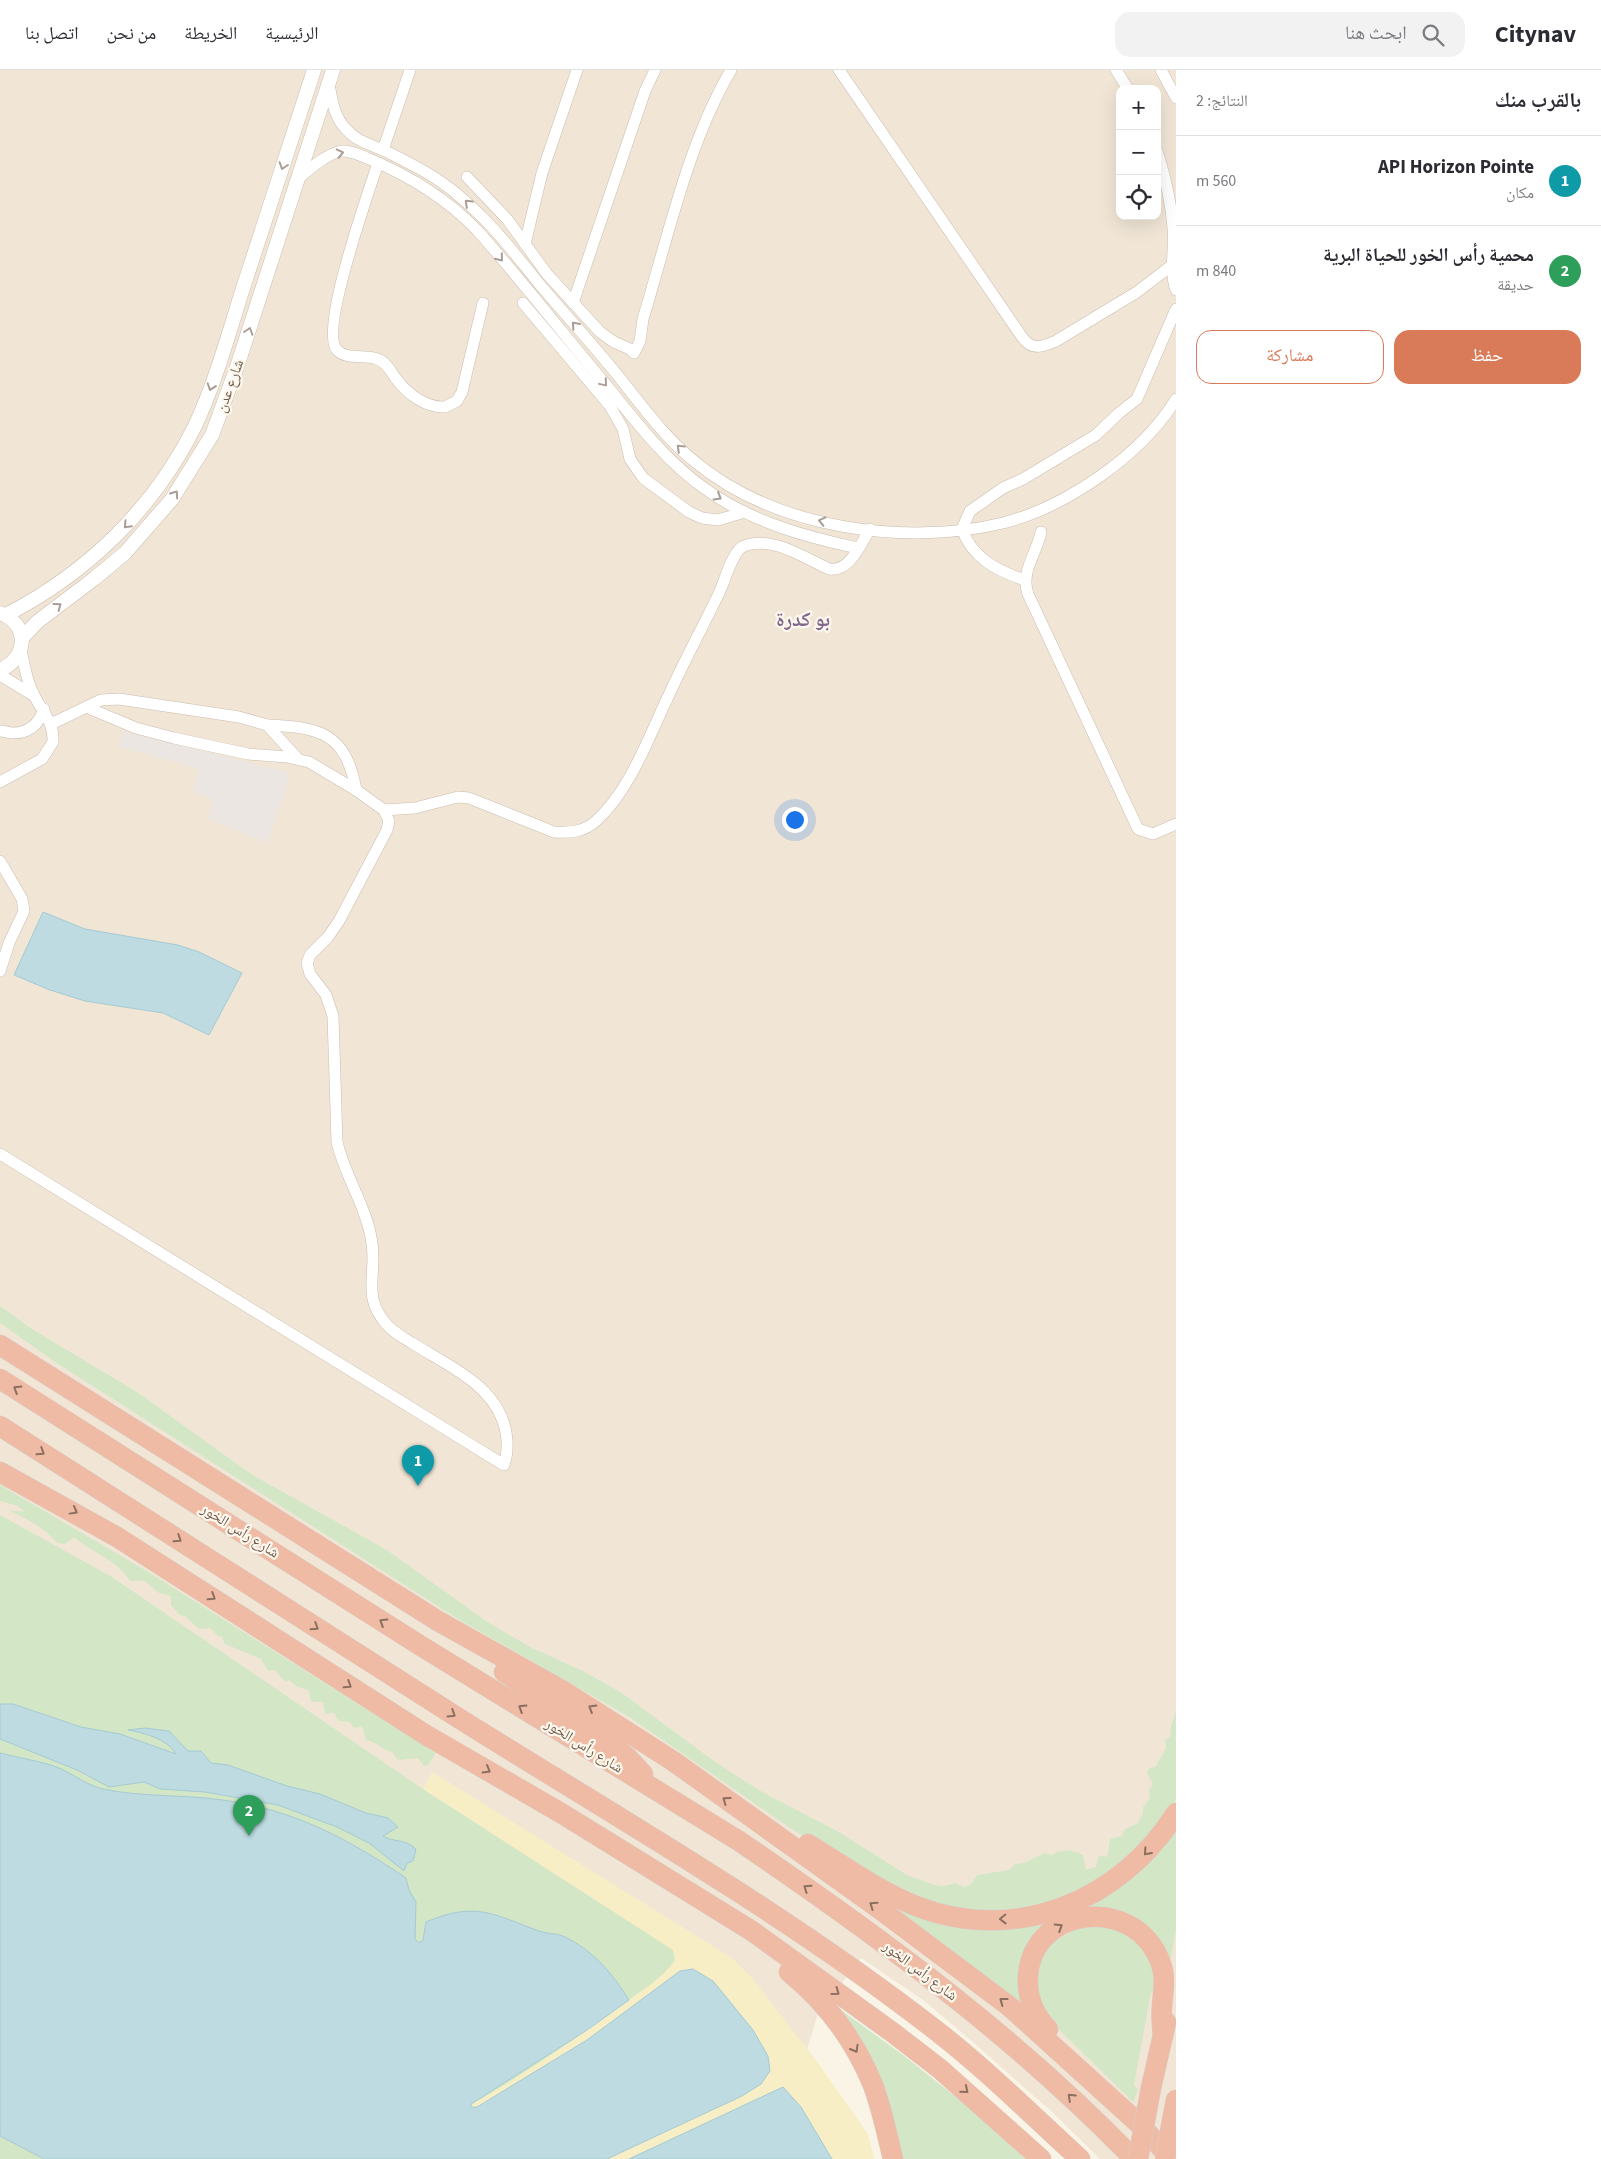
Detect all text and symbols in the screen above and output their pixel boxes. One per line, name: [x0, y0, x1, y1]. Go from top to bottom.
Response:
search box: [1115, 12, 1465, 57]
text: Citynav: [1495, 17, 1576, 52]
text: ابحث هنا: [1345, 20, 1407, 47]
text: اتصل بنا: [25, 21, 78, 46]
text: من نحن: [106, 21, 156, 46]
text: الخريطة: [184, 21, 237, 46]
text: الرئيسية: [265, 21, 319, 46]
icon: search: [1419, 21, 1447, 49]
map controls: [1116, 85, 1161, 220]
button: +: [1116, 85, 1161, 130]
text: بالقرب منك: [1495, 85, 1581, 115]
text: النتائج: 2: [1196, 90, 1248, 112]
button: −: [1116, 130, 1161, 175]
one-way arrow: [335, 148, 344, 159]
text: API Horizon Pointe: [1378, 154, 1534, 181]
one-way arrow: [278, 162, 288, 170]
text: 560 m: [1196, 170, 1236, 192]
text: 1: [1561, 170, 1569, 192]
button: locate: [1116, 175, 1161, 220]
text: مكان: [1506, 182, 1534, 204]
one-way arrow: [464, 200, 473, 209]
text: محمية رأس الخور للحياة البرية: [1323, 242, 1534, 269]
one-way arrow: [495, 252, 503, 261]
text: 840 m: [1196, 260, 1236, 282]
text: 2: [1561, 260, 1569, 282]
text: حديقة: [1497, 274, 1534, 296]
one-way arrow: [571, 321, 580, 330]
one-way arrow: [243, 328, 253, 336]
button: مشاركة: [1196, 330, 1384, 384]
button: حفظ: [1394, 330, 1581, 384]
street label: شارع عدن: [211, 356, 249, 415]
one-way arrow: [598, 377, 607, 386]
one-way arrow: [207, 383, 217, 391]
one-way arrow: [676, 445, 685, 454]
one-way arrow: [169, 491, 178, 500]
one-way arrow: [713, 491, 722, 500]
one-way arrow: [818, 516, 827, 527]
one-way arrow: [124, 520, 133, 529]
one-way arrow: [52, 603, 62, 612]
district label: بو كدرة: [776, 606, 830, 634]
your location: [782, 807, 808, 833]
one-way arrow: [13, 1386, 22, 1396]
pin: 1: [402, 1445, 434, 1486]
one-way arrow: [36, 1446, 45, 1455]
street label: شارع رأس الخور: [196, 1498, 283, 1563]
one-way arrow: [68, 1505, 77, 1515]
one-way arrow: [173, 1533, 182, 1543]
one-way arrow: [207, 1590, 216, 1600]
one-way arrow: [380, 1619, 389, 1629]
one-way arrow: [310, 1620, 319, 1630]
one-way arrow: [343, 1679, 352, 1688]
one-way arrow: [518, 1705, 527, 1714]
one-way arrow: [589, 1705, 598, 1715]
one-way arrow: [447, 1708, 456, 1717]
street label: شارع رأس الخور: [540, 1713, 627, 1778]
one-way arrow: [481, 1764, 490, 1774]
pin: 2: [233, 1795, 265, 1836]
one-way arrow: [722, 1797, 732, 1806]
one-way arrow: [1144, 1847, 1153, 1856]
one-way arrow: [803, 1885, 813, 1894]
one-way arrow: [870, 1902, 879, 1910]
one-way arrow: [999, 1914, 1007, 1924]
one-way arrow: [1053, 1924, 1063, 1933]
street label: شارع رأس الخور: [877, 1935, 962, 2006]
one-way arrow: [830, 1986, 840, 1995]
one-way arrow: [1000, 1999, 1009, 2007]
one-way arrow: [848, 2044, 858, 2053]
one-way arrow: [959, 2085, 968, 2093]
one-way arrow: [1068, 2094, 1077, 2103]

